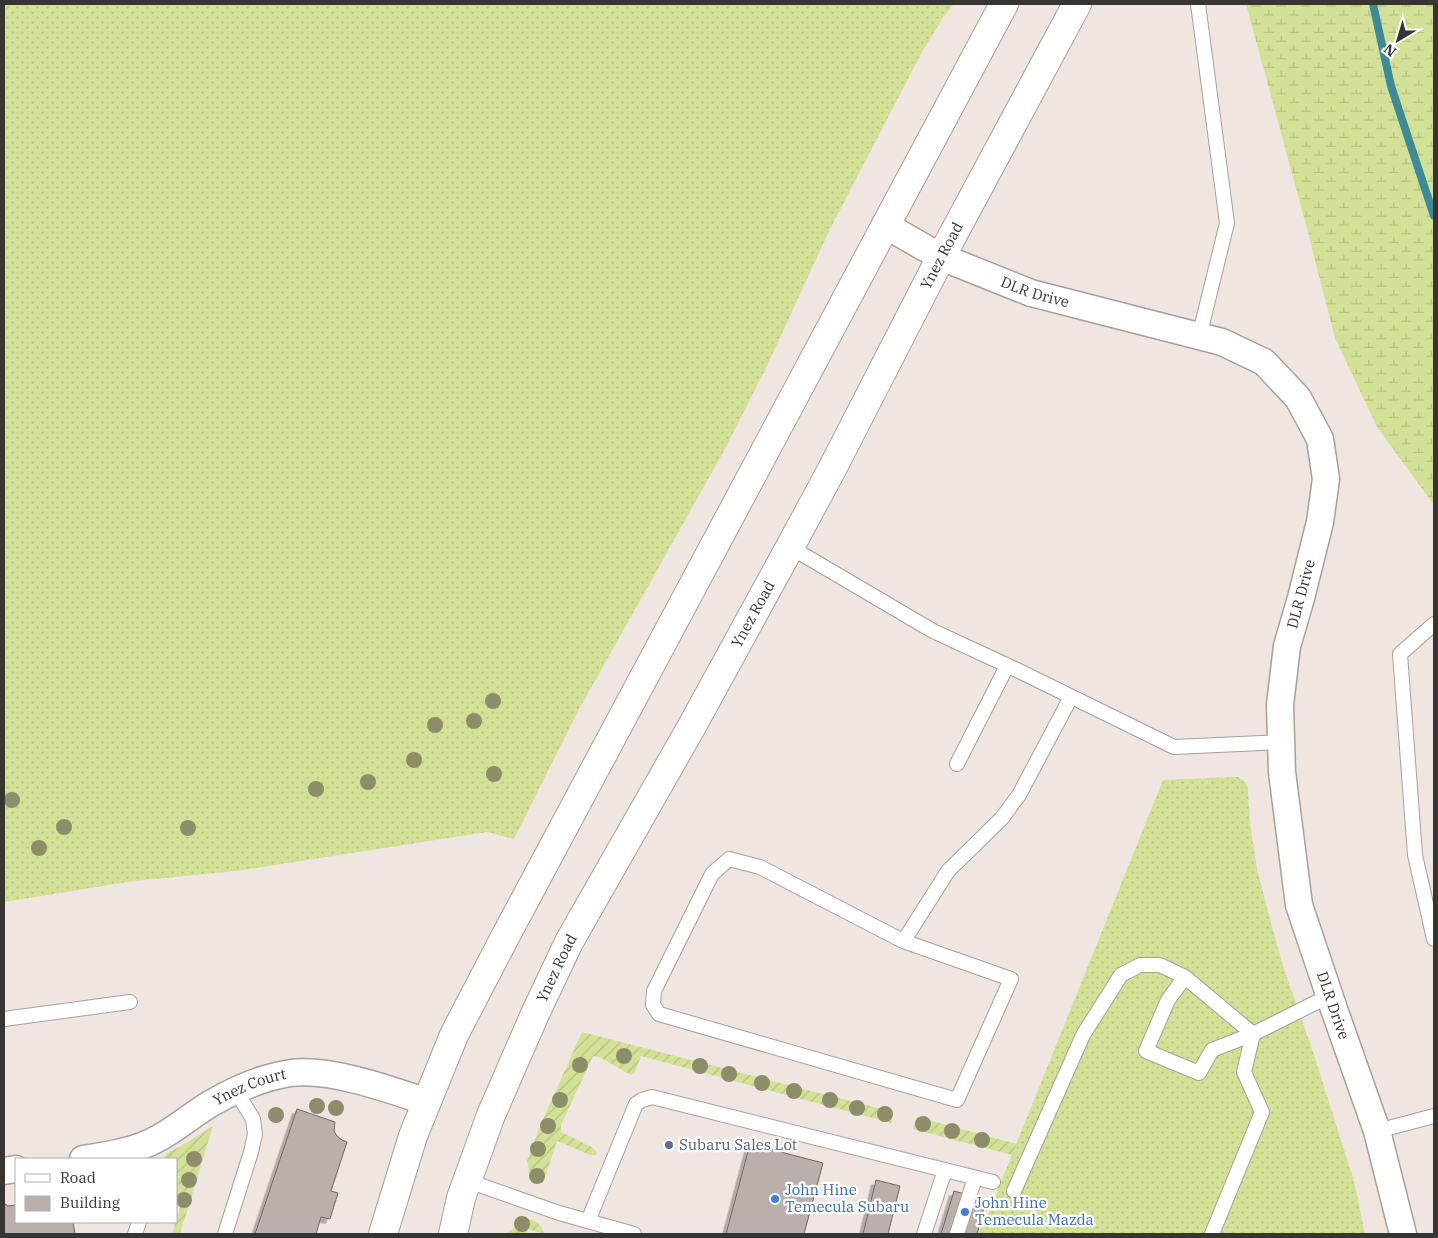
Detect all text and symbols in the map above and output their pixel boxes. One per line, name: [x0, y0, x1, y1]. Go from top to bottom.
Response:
north arrow: [1373, 15, 1423, 65]
text: N: [1380, 40, 1400, 61]
street label: Ynez Road: [916, 219, 967, 292]
street label: DLR Drive: [998, 272, 1071, 311]
street label: DLR Drive: [1282, 557, 1319, 631]
street label: Ynez Road: [727, 577, 779, 651]
street label: Ynez Road: [532, 930, 581, 1005]
street label: DLR Drive: [1313, 969, 1354, 1042]
street label: Ynez Court: [209, 1064, 287, 1109]
place label: Subaru Sales Lot: [679, 1135, 797, 1154]
marker: Subaru Sales Lot: [663, 1139, 675, 1151]
legend: [15, 1158, 178, 1223]
text: Road: [60, 1168, 96, 1187]
place label: John Hine Temecula Subaru: [785, 1180, 909, 1216]
text: Building: [60, 1193, 120, 1212]
marker: John Hine Temecula Subaru: [769, 1193, 781, 1205]
place label: John Hine Temecula Mazda: [975, 1193, 1094, 1229]
marker: John Hine Temecula Mazda: [959, 1206, 971, 1218]

